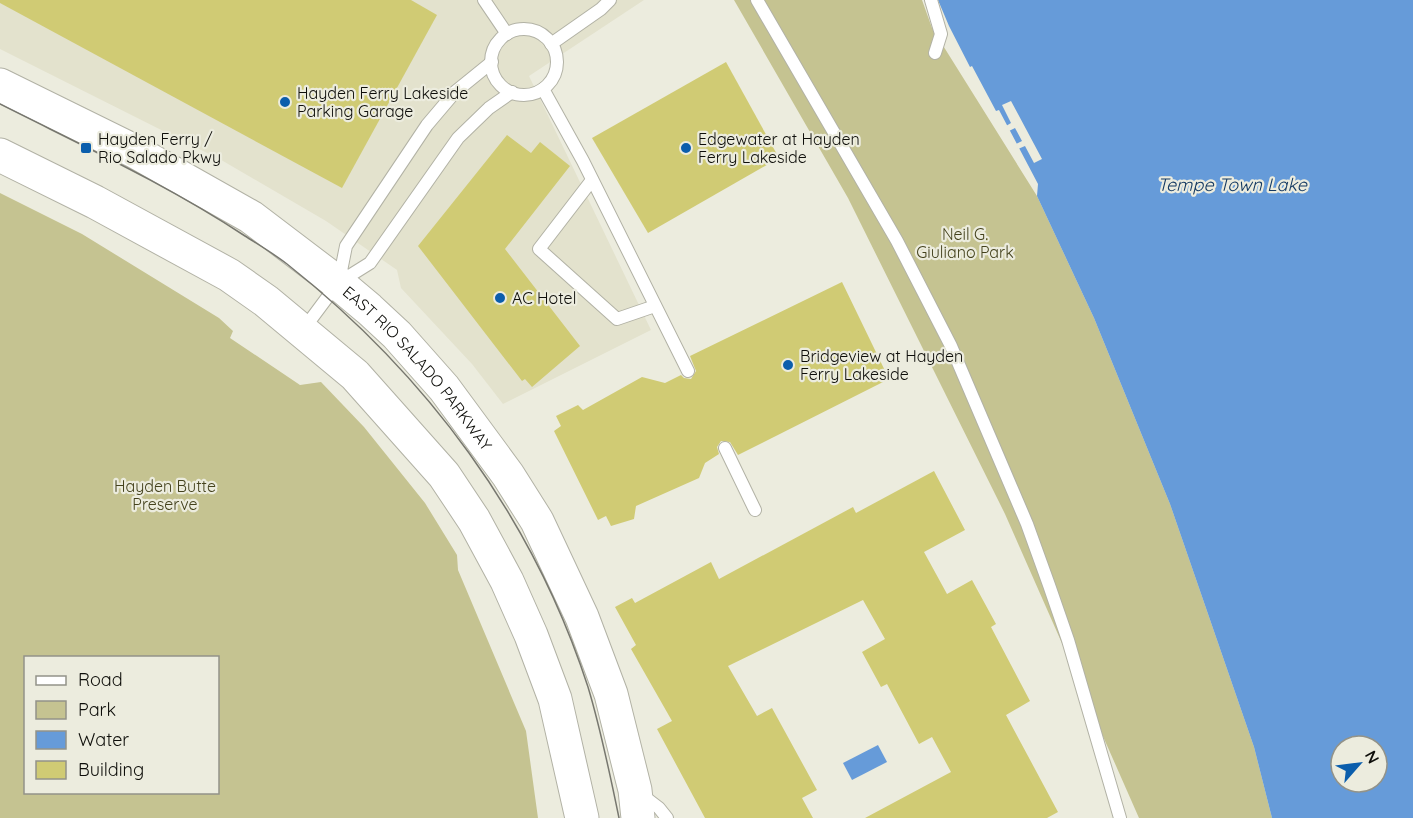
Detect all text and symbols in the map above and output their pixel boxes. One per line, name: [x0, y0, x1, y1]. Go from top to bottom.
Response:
place label: Hayden Ferry Lakeside Parking Garage: [297, 83, 468, 121]
marker: Hayden Ferry Lakeside Parking Garage: [278, 95, 292, 109]
place label: Hayden Ferry / Rio Salado Pkwy: [98, 129, 221, 167]
place label: Edgewater at Hayden Ferry Lakeside: [698, 129, 860, 167]
marker: Hayden Ferry / Rio Salado Pkwy: [79, 141, 93, 155]
marker: Edgewater at Hayden Ferry Lakeside: [679, 141, 693, 155]
water label: Tempe Town Lake: [1157, 173, 1308, 196]
park label: Neil G. Giuliano Park: [916, 224, 1014, 262]
street label: EAST RIO SALADO PARKWAY: [339, 282, 497, 454]
place label: AC Hotel: [512, 288, 576, 308]
marker: AC Hotel: [493, 291, 507, 305]
place label: Bridgeview at Hayden Ferry Lakeside: [800, 346, 963, 384]
marker: Bridgeview at Hayden Ferry Lakeside: [781, 358, 795, 372]
park label: Hayden Butte Preserve: [114, 476, 216, 514]
legend: [24, 656, 219, 794]
text: Road: [78, 668, 123, 691]
text: Park: [78, 698, 116, 721]
text: Water: [78, 728, 129, 751]
north arrow: [1329, 734, 1389, 794]
text: N: [1361, 747, 1384, 767]
text: Building: [78, 758, 144, 781]

